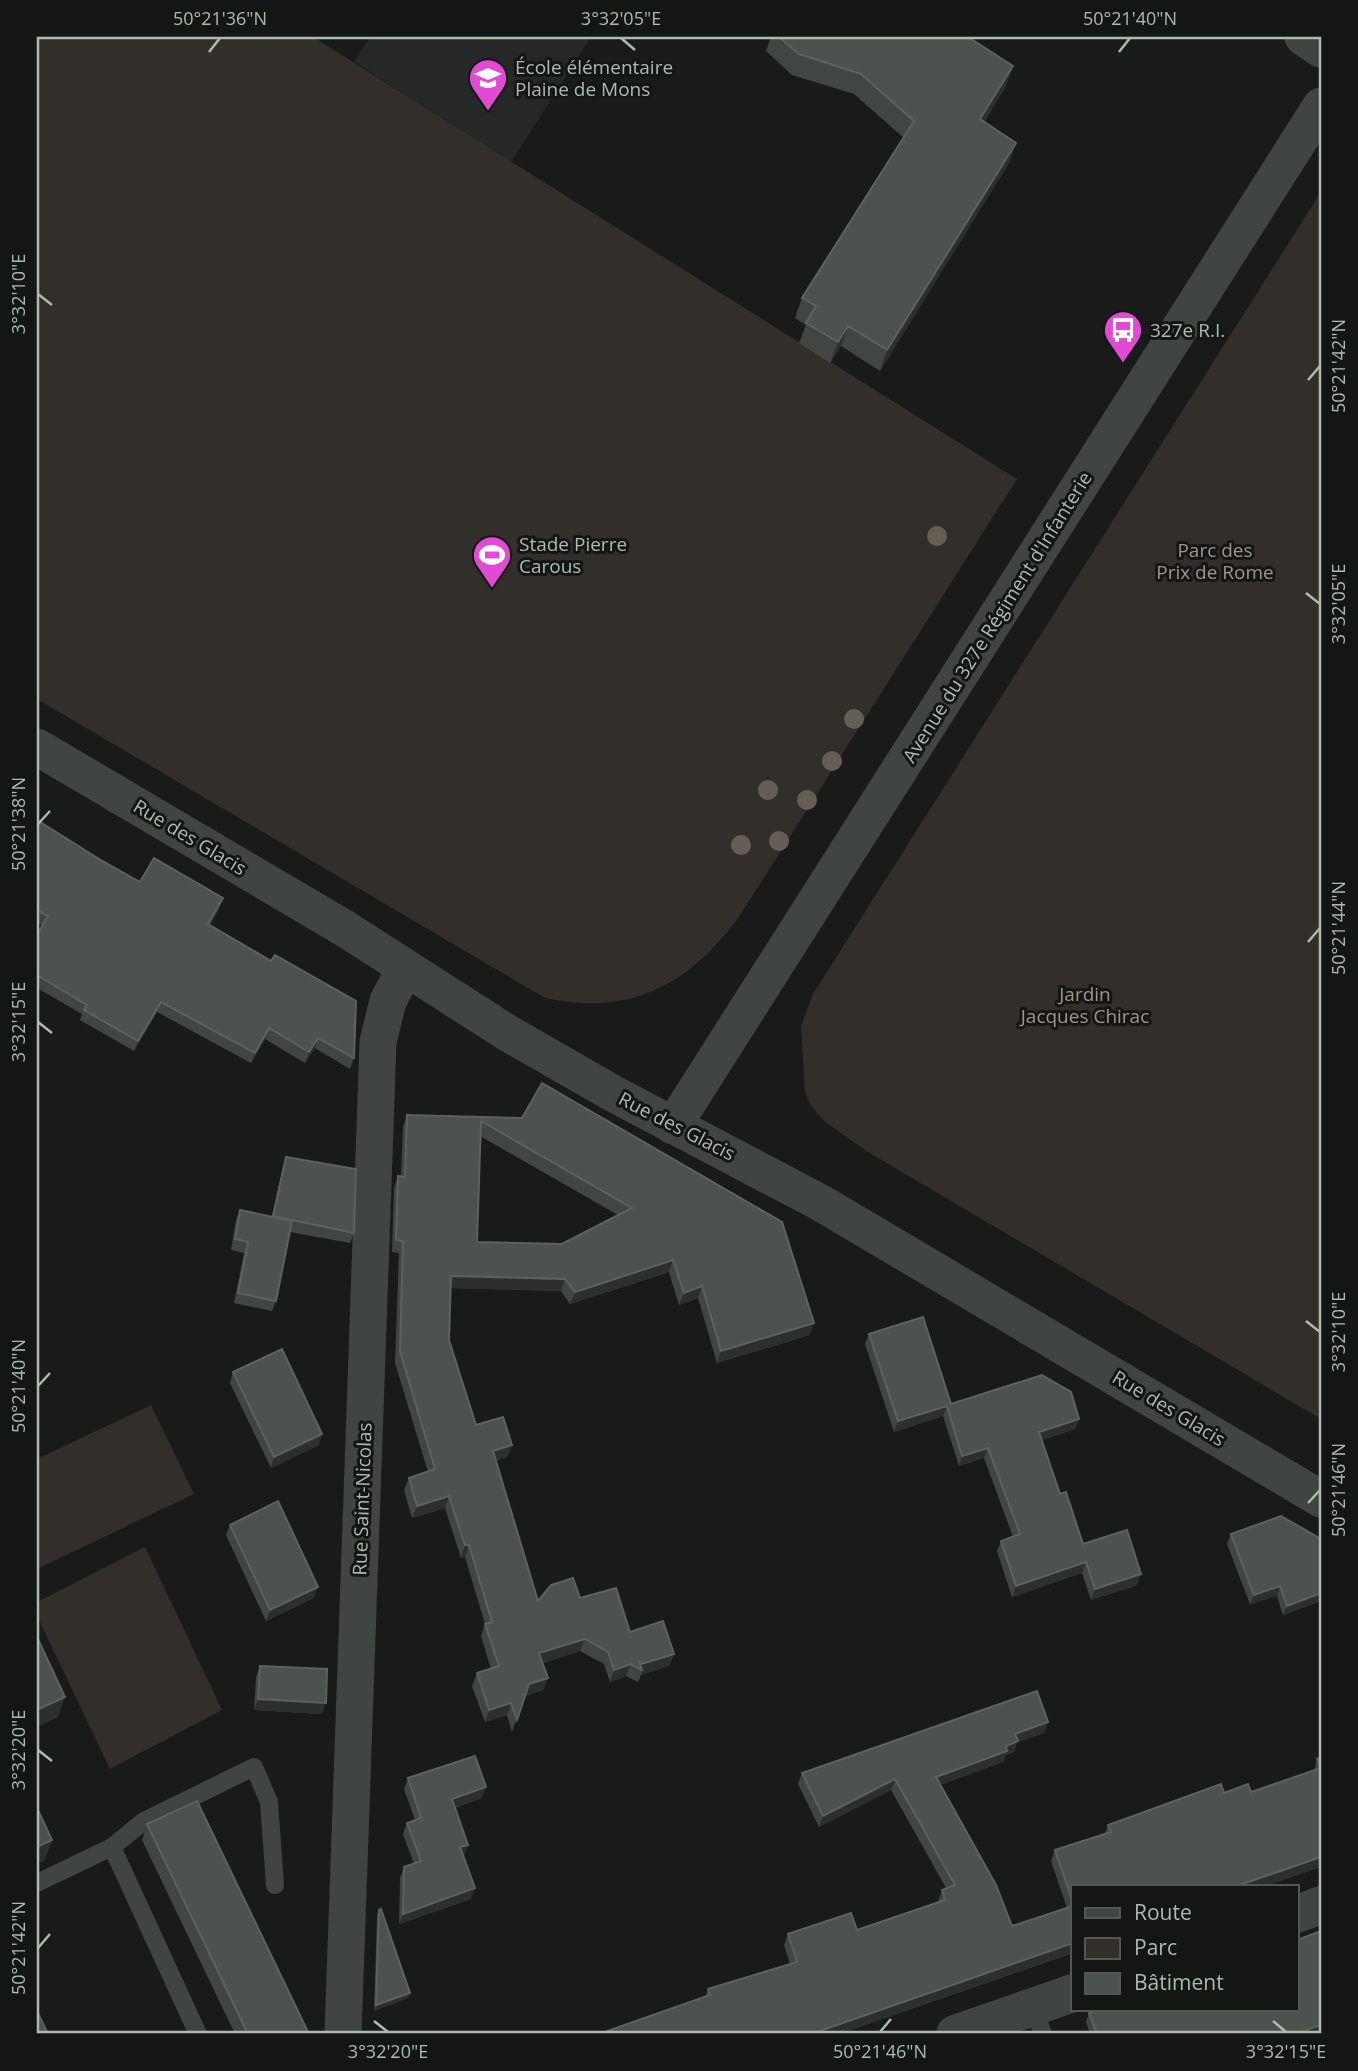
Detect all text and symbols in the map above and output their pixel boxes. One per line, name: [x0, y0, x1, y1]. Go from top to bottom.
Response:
text: 50°21'36"N: [173, 6, 267, 30]
text: 3°32'05"E: [581, 6, 661, 30]
text: 50°21'40"N: [1083, 6, 1177, 30]
place label: École élémentaire Plaine de Mons: [515, 54, 673, 102]
school or university icon: École élémentaire Plaine de Mons: [467, 57, 509, 112]
text: 3°32'10"E: [6, 254, 30, 334]
bus stop icon: 327e R.I.: [1102, 309, 1144, 364]
place label: 327e R.I.: [1150, 317, 1225, 343]
text: 50°21'42"N: [1326, 319, 1350, 413]
street label: Avenue du 327e Régiment d'Infanterie: [896, 467, 1098, 767]
place label: Stade Pierre Carous: [519, 531, 627, 579]
sports icon: Stade Pierre Carous: [471, 534, 513, 589]
park label: Parc des Prix de Rome: [1156, 537, 1274, 585]
text: 3°32'05"E: [1326, 564, 1350, 644]
text: 50°21'38"N: [6, 777, 30, 871]
street label: Rue des Glacis: [129, 793, 251, 881]
text: 50°21'44"N: [1326, 881, 1350, 975]
park label: Jardin Jacques Chirac: [1019, 981, 1149, 1029]
text: 3°32'15"E: [6, 982, 30, 1062]
street label: Rue des Glacis: [614, 1085, 740, 1167]
text: 3°32'10"E: [1326, 1292, 1350, 1372]
text: 50°21'40"N: [6, 1339, 30, 1433]
street label: Rue des Glacis: [1108, 1364, 1230, 1452]
street label: Rue Saint-Nicolas: [346, 1422, 378, 1576]
text: 50°21'46"N: [1326, 1443, 1350, 1537]
text: 3°32'20"E: [6, 1710, 30, 1790]
legend: [1071, 1885, 1298, 2011]
text: Route: [1134, 1898, 1192, 1926]
text: 50°21'42"N: [6, 1901, 30, 1995]
text: Parc: [1134, 1933, 1177, 1961]
text: Bâtiment: [1134, 1968, 1224, 1996]
text: 3°32'20"E: [348, 2039, 428, 2063]
text: 50°21'46"N: [833, 2039, 927, 2063]
text: 3°32'15"E: [1246, 2039, 1326, 2063]

